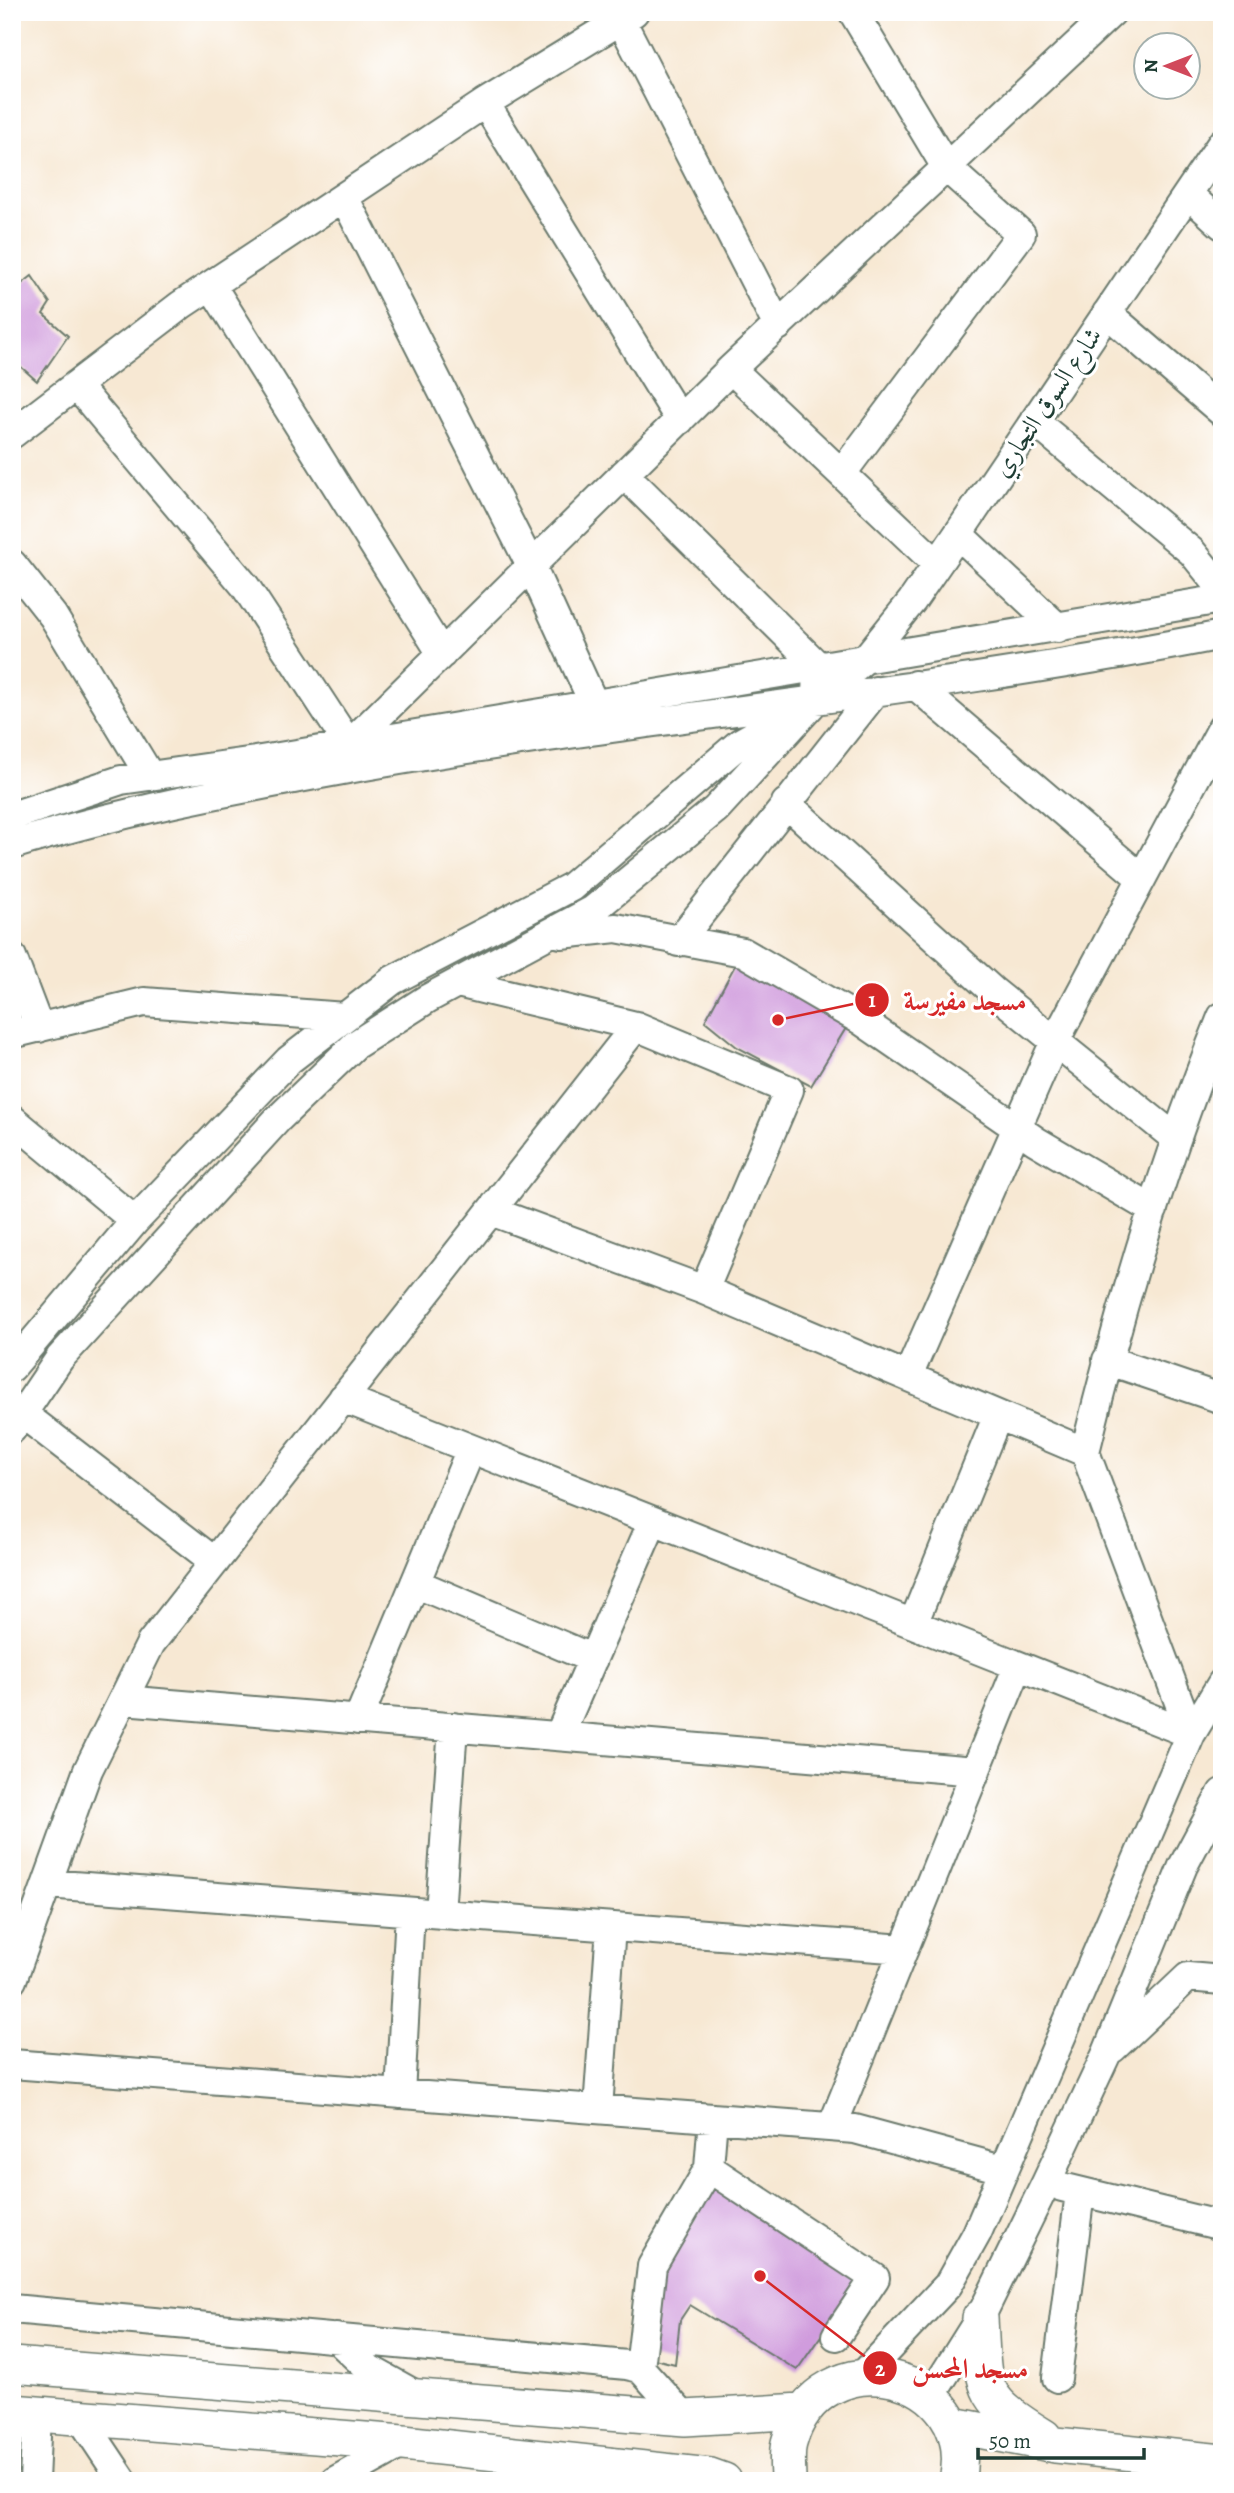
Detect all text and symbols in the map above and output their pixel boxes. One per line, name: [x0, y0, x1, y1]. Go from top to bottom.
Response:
north arrow: [1132, 32, 1202, 102]
text: N: [1138, 59, 1164, 73]
street label: شارع السوق التجاري: [984, 320, 1113, 486]
callout: مسجد مفيرسة: [855, 976, 1041, 1025]
text: مسجد مفيرسة: [903, 982, 1027, 1020]
text: 1: [868, 986, 876, 1014]
callout: مسجد المحسن: [863, 2344, 1042, 2393]
text: مسجد المحسن: [912, 2350, 1028, 2388]
text: 2: [875, 2355, 885, 2383]
scale bar: [978, 2416, 1145, 2460]
text: 50 m: [989, 2427, 1031, 2455]

